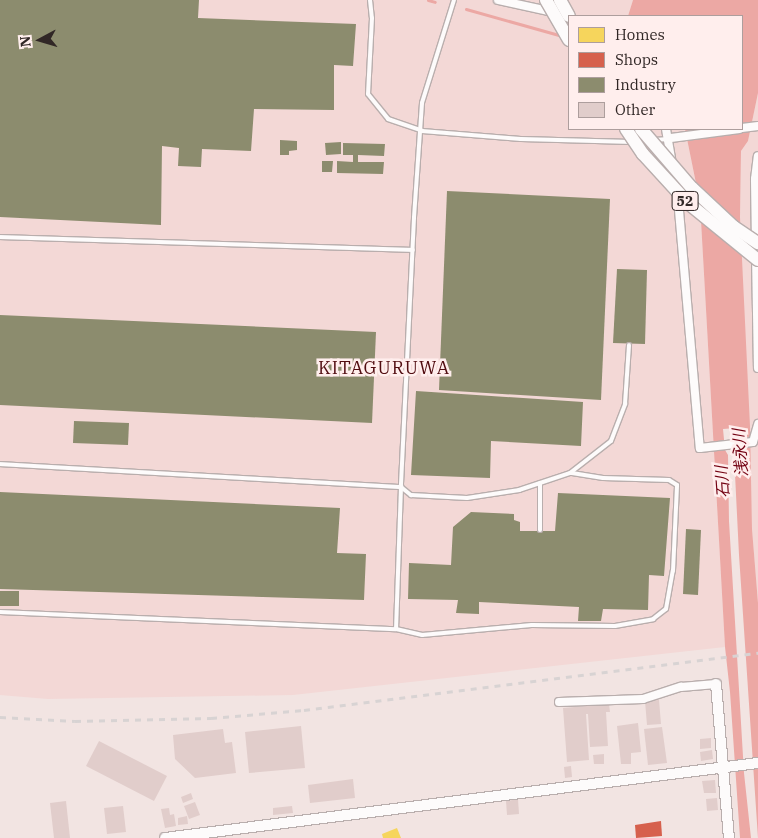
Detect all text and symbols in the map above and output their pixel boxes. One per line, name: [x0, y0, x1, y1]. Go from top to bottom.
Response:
north arrow: [15, 15, 65, 65]
legend: [568, 15, 743, 130]
text: Homes: [615, 25, 665, 44]
text: N: [16, 35, 35, 48]
text: Shops: [615, 50, 658, 69]
text: Industry: [615, 75, 676, 94]
text: Other: [615, 100, 655, 119]
road number: 52: [671, 190, 699, 212]
district label: KITAGURUWA: [317, 357, 451, 379]
water label: 浅永川: [729, 428, 751, 478]
water label: 石川: [711, 465, 733, 499]

